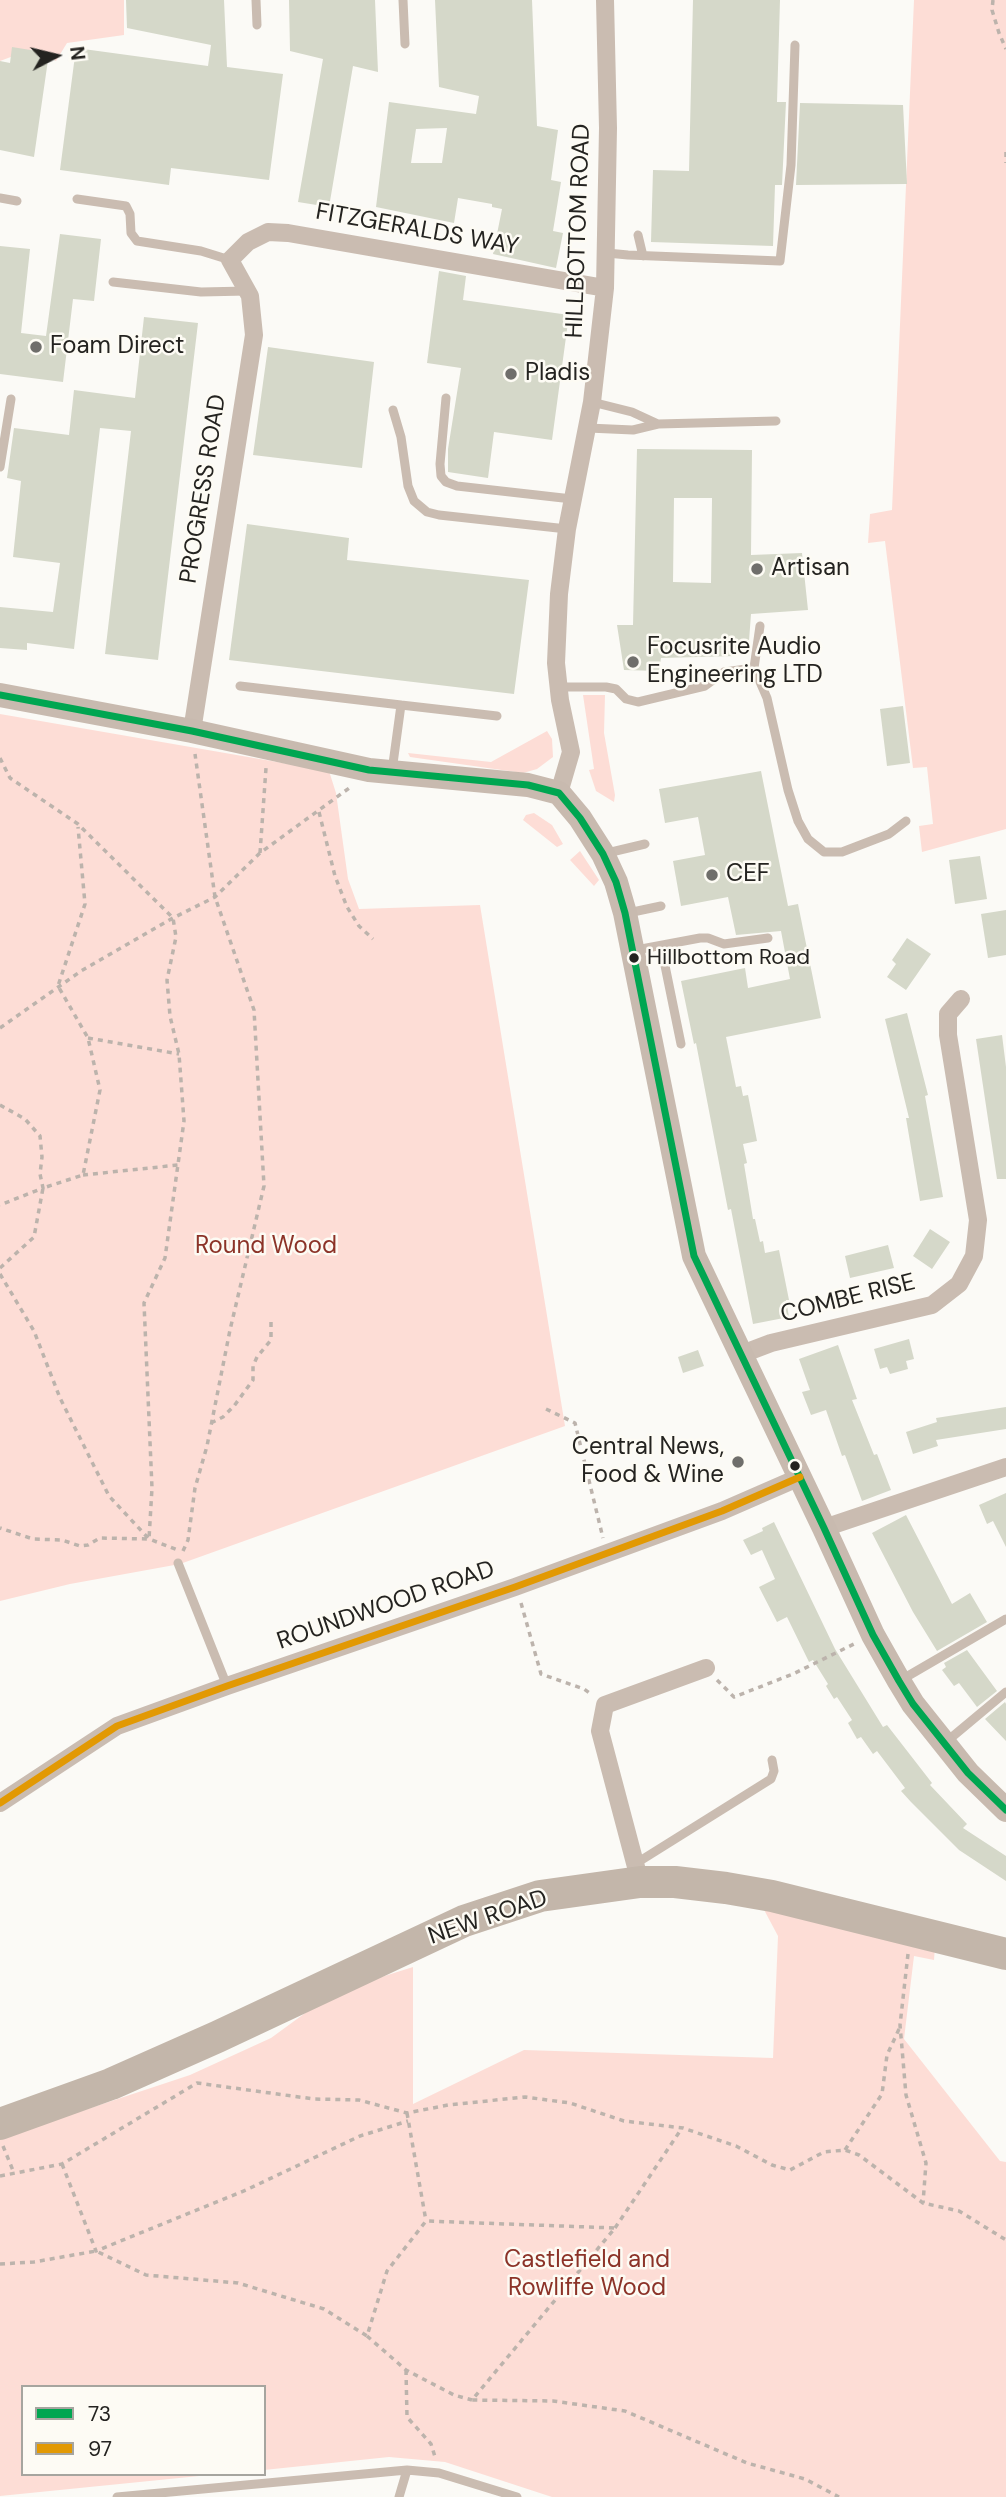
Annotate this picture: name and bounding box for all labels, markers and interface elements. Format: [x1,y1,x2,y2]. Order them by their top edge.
north arrow [21,21,91,91]
text: N [64,45,91,62]
street label: HILLBOTTOM ROAD [561,123,597,339]
street label: FITZGERALDS WAY [313,198,521,262]
place label: Foam Direct [50,333,185,361]
marker: Foam Direct [28,339,44,355]
place label: Pladis [525,360,590,388]
marker: Pladis [503,366,519,382]
street label: PROGRESS ROAD [175,392,233,586]
place label: Artisan [771,555,850,583]
marker: Artisan [749,561,765,577]
place label: Focusrite Audio Engineering LTD [647,634,823,690]
marker: Focusrite Audio Engineering LTD [625,654,641,670]
place label: CEF [726,861,770,889]
marker: CEF [704,867,720,883]
place label: Hillbottom Road [647,945,810,971]
marker: Hillbottom Road [627,951,641,965]
park label: Round Wood [195,1233,337,1261]
street label: COMBE RISE [778,1268,918,1330]
place label: Central News, Food & Wine [572,1434,724,1490]
marker: Central News, Food & Wine [730,1454,746,1470]
unlabelled marker [788,1459,802,1473]
street label: ROUNDWOOD ROAD [274,1555,498,1657]
street label: NEW ROAD [425,1884,551,1952]
park label: Castlefield and Rowliffe Wood [504,2247,670,2303]
legend [21,2385,266,2476]
text: 73 [88,2400,111,2428]
text: 97 [88,2435,112,2463]

